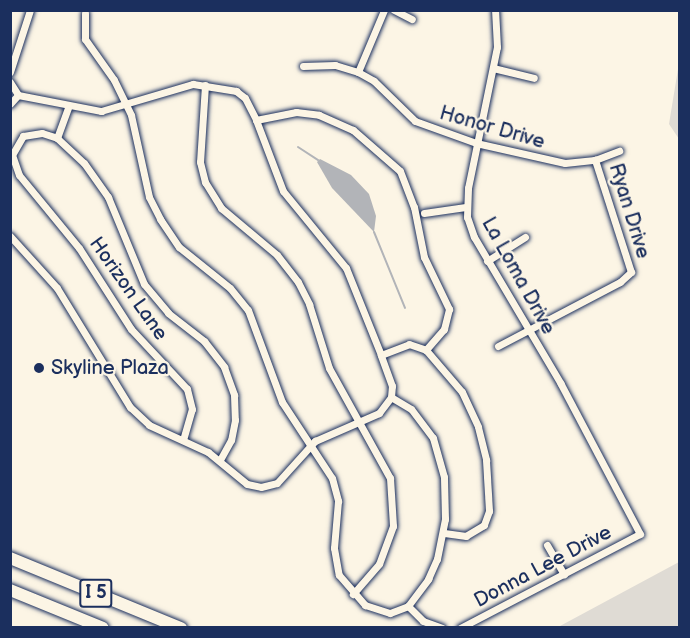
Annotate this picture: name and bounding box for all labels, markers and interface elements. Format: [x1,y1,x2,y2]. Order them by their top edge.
street label: Honor Drive [437,102,547,154]
street label: Ryan Drive [603,161,655,261]
street label: La Loma Drive [476,213,560,339]
street label: Horizon Lane [84,233,172,345]
place label: Skyline Plaza [51,356,169,380]
marker: Skyline Plaza [32,361,46,375]
street label: Donna Lee Drive [470,521,616,613]
road number: I 5 [78,578,114,608]

